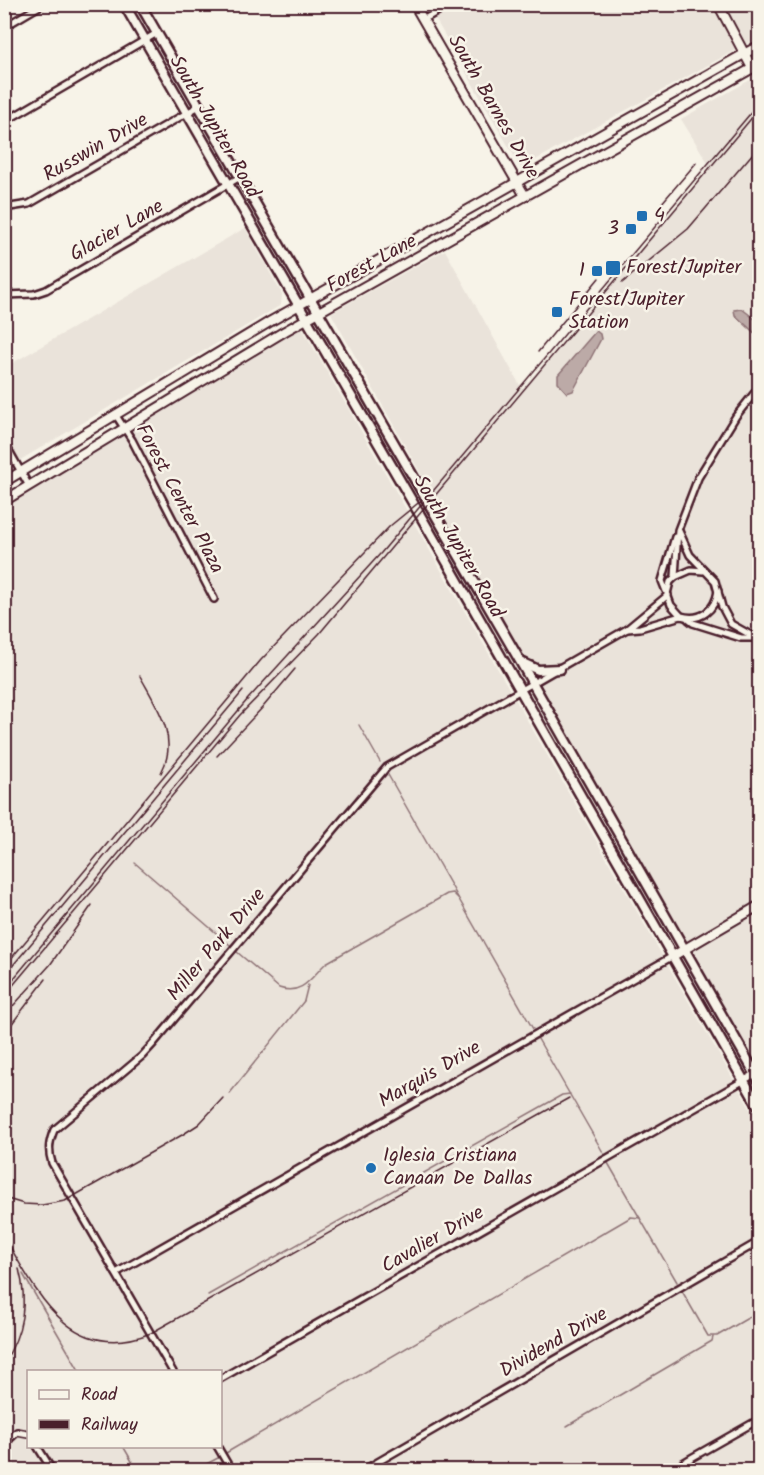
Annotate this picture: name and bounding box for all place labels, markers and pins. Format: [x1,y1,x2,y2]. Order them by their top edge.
place label: 4 [654,200,665,232]
marker: 4 [635,209,649,223]
place label: 3 [608,213,619,245]
marker: 3 [624,222,638,236]
place label: Forest/Jupiter [626,252,743,284]
place label: 1 [579,255,585,287]
marker: Forest/Jupiter [604,259,622,277]
marker: 1 [590,264,604,278]
place label: Forest/Jupiter Station [569,284,686,339]
marker: Forest/Jupiter Station [550,305,564,319]
place label: Iglesia Cristiana Canaan De Dallas [383,1140,533,1195]
marker: Iglesia Cristiana Canaan De Dallas [364,1161,378,1175]

